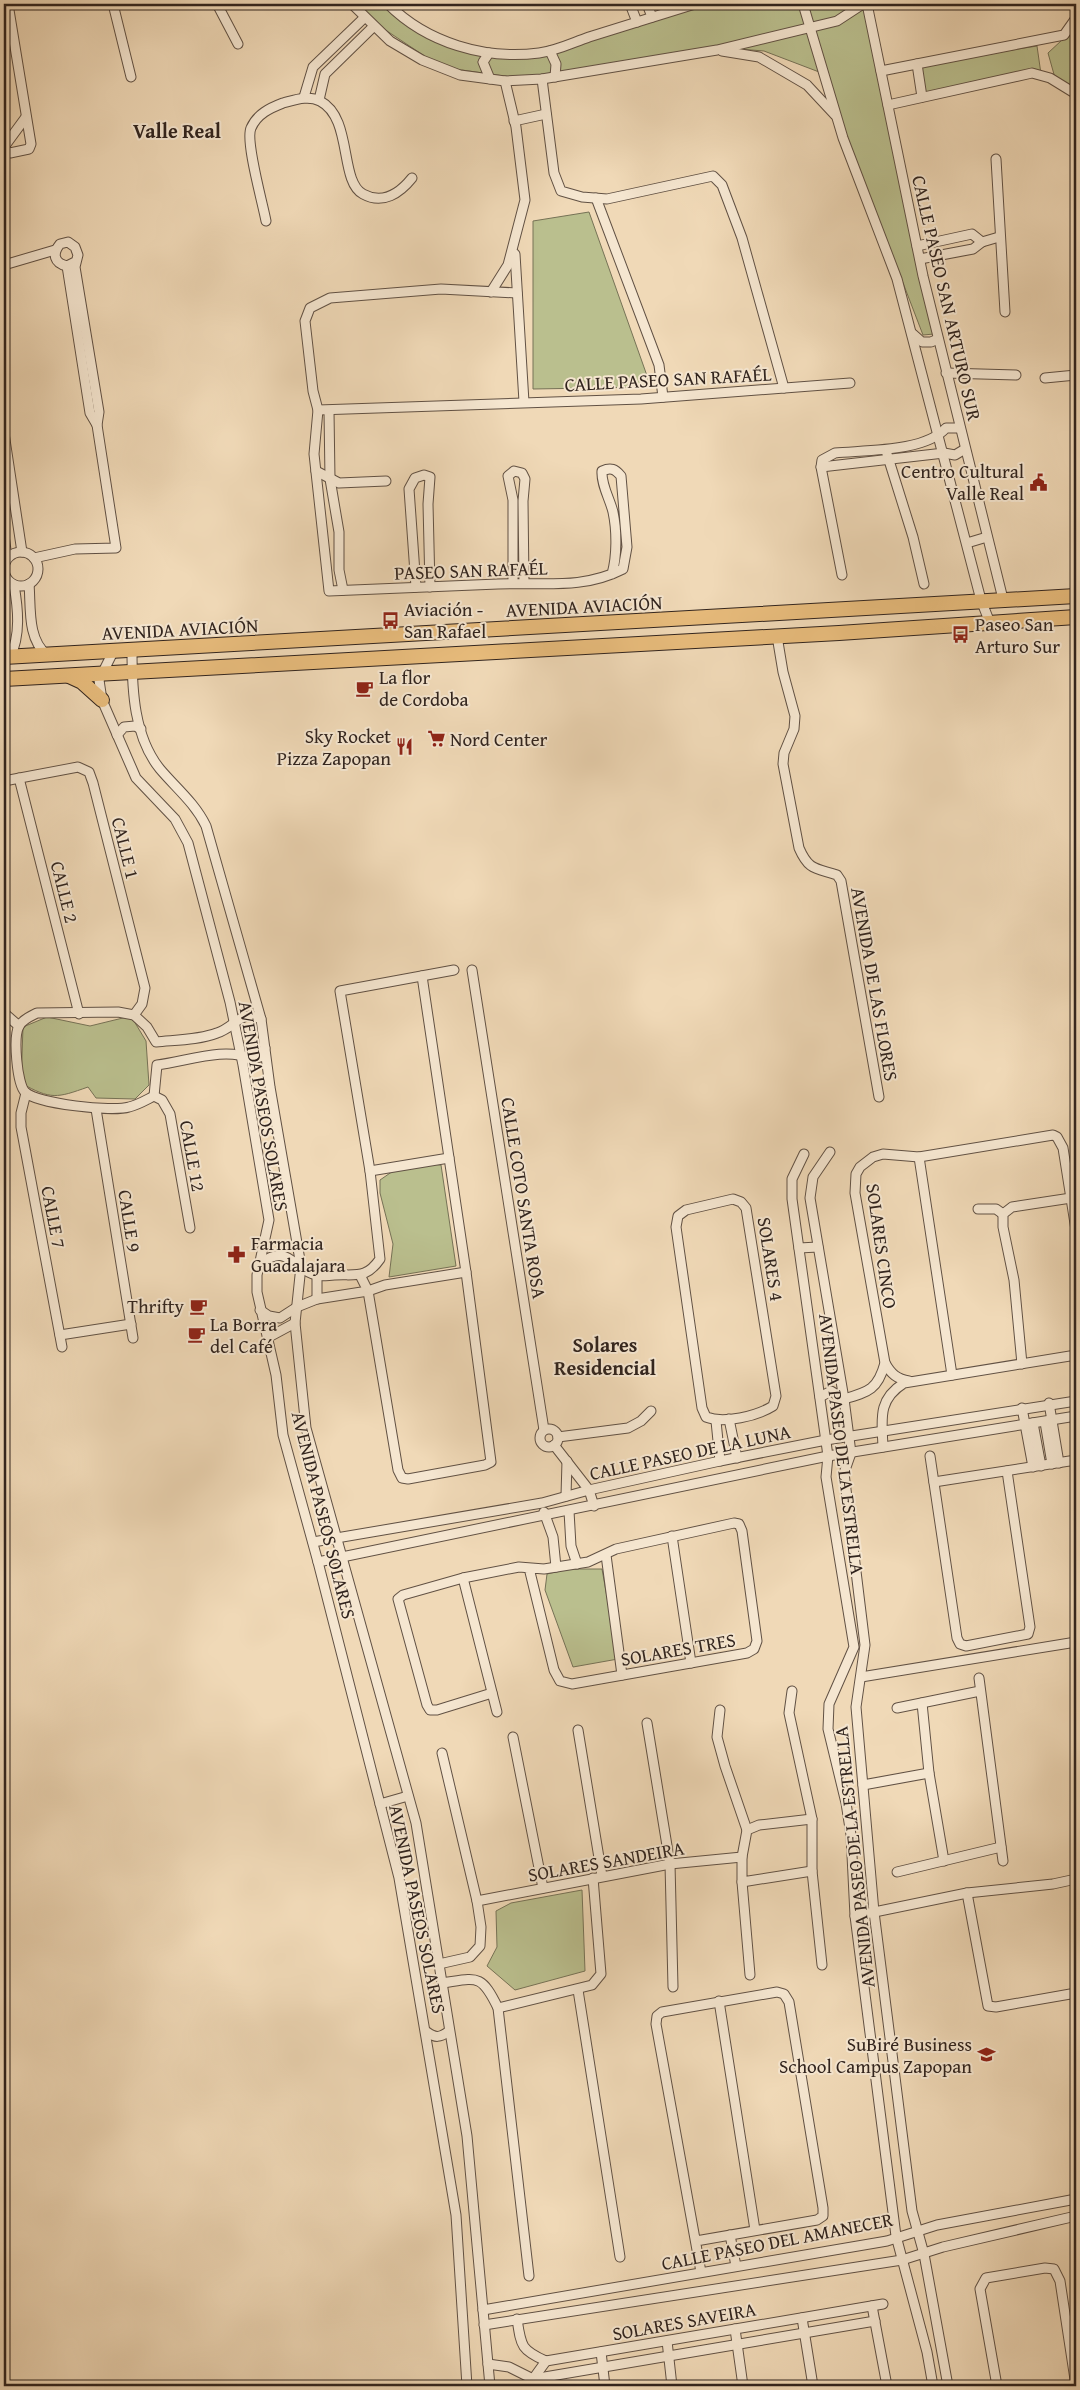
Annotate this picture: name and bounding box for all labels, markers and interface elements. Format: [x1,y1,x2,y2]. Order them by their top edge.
district label: Valle Real [133,116,221,145]
street label: CALLE PASEO SAN ARTURO SUR [905,173,989,423]
street label: CALLE PASEO SAN RAFAÉL [564,360,772,398]
place label: Centro Cultural Valle Real [901,457,1024,507]
public building icon: Centro Cultural Valle Real [1028,472,1048,492]
street label: PASEO SAN RAFAÉL [394,553,548,587]
street label: AVENIDA AVIACIÓN [505,588,663,624]
place label: Aviación - San Rafael [404,595,486,645]
bus stop icon: Aviación - San Rafael [380,610,400,630]
place label: Paseo San Arturo Sur [975,610,1060,660]
street label: AVENIDA AVIACIÓN [101,611,259,647]
bus stop icon: Paseo San Arturo Sur [951,625,971,645]
place label: La flor de Cordoba [379,663,469,713]
cafe icon: La flor de Cordoba [355,678,375,698]
place label: Sky Rocket Pizza Zapopan [277,722,391,772]
place label: Nord Center [450,725,548,753]
supermarket icon: Nord Center [426,729,446,749]
restaurant icon: Sky Rocket Pizza Zapopan [395,737,415,757]
street label: CALLE 1 [105,814,147,882]
street label: CALLE 2 [44,858,86,926]
street label: AVENIDA DE LAS FLORES [844,885,906,1083]
street label: AVENIDA PASEOS SOLARES [232,999,296,1213]
street label: CALLE COTO SANTA ROSA [494,1095,554,1301]
street label: CALLE 12 [173,1118,213,1194]
street label: SOLARES CINCO [859,1182,905,1310]
street label: CALLE 7 [34,1184,74,1250]
street label: CALLE 9 [111,1188,149,1254]
street label: SOLARES 4 [751,1215,791,1303]
place label: Farmacia Guadalajara [251,1229,346,1279]
pharmacy icon: Farmacia Guadalajara [227,1244,247,1264]
place label: Thrifty [127,1292,185,1320]
cafe icon: Thrifty [188,1296,208,1316]
place label: La Borra del Café [210,1310,277,1360]
street label: AVENIDA PASEO DE LA ESTRELLA [812,1312,872,1577]
cafe icon: La Borra del Café [186,1325,206,1345]
district label: Solares Residencial [554,1330,656,1382]
street label: AVENIDA PASEOS SOLARES [285,1408,363,1622]
street label: CALLE PASEO DE LA LUNA [587,1417,794,1487]
street label: SOLARES TRES [618,1625,738,1673]
street label: AVENIDA PASEO DE LA ESTRELLA [826,1724,882,1989]
street label: AVENIDA PASEOS SOLARES [382,1802,454,2016]
street label: SOLARES SANDEIRA [526,1833,687,1889]
place label: SuBiré Business School Campus Zapopan [779,2030,972,2080]
school or university icon: SuBiré Business School Campus Zapopan [976,2045,996,2065]
street label: CALLE PASEO DEL AMANECER [659,2205,895,2277]
street label: SOLARES SAVEIRA [610,2295,758,2347]

